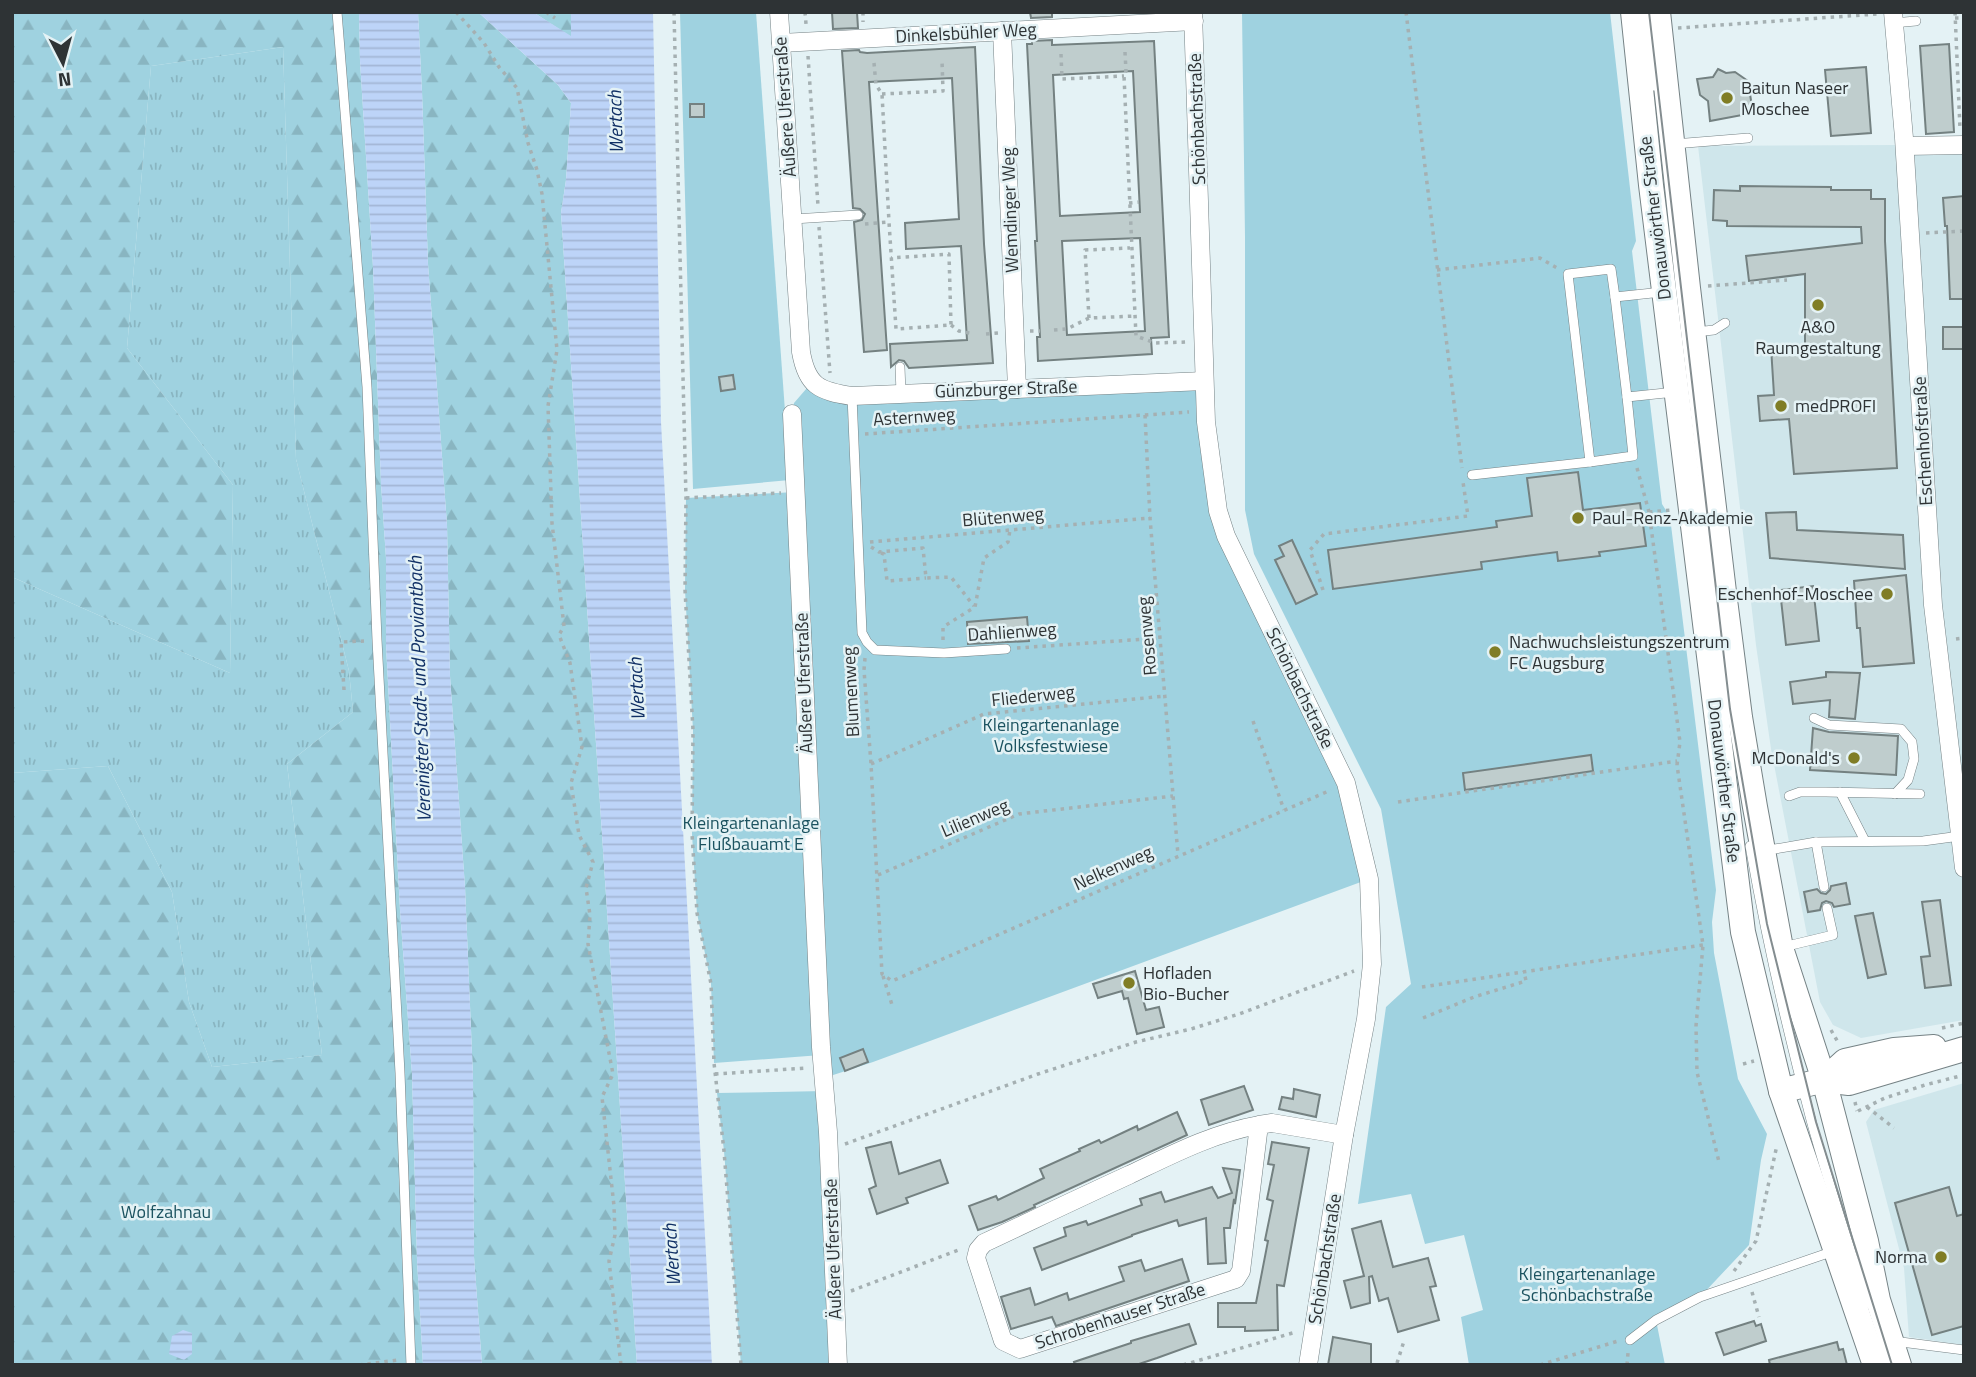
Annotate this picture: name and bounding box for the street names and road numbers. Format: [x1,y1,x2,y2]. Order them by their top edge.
street label: Dinkelsbühler Weg [895,15,1037,50]
street label: Äußere Uferstraße [766,36,803,178]
street label: Schönbachstraße [1181,53,1212,185]
street label: Donauwörther Straße [1631,135,1678,301]
street label: Wemdinger Weg [994,147,1025,273]
street label: Günzburger Straße [934,373,1078,404]
street label: Eschenhofstraße [1906,376,1939,506]
street label: Asternweg [872,400,956,433]
street label: Blütenweg [961,499,1045,534]
street label: Rosenweg [1130,595,1163,677]
street label: Äußere Uferstraße [788,612,819,754]
street label: Dahlienweg [967,615,1057,648]
street label: Schönbachstraße [1259,623,1341,753]
street label: Blumenweg [835,646,866,738]
street label: Fliederweg [990,678,1076,713]
street label: Donauwörther Straße [1701,698,1748,864]
street label: Lilienweg [937,791,1013,844]
street label: Nelkenweg [1069,838,1157,897]
street label: Äußere Uferstraße [817,1178,848,1320]
street label: Schönbachstraße [1301,1192,1348,1326]
street label: Schrobenhauser Straße [1031,1275,1208,1356]

